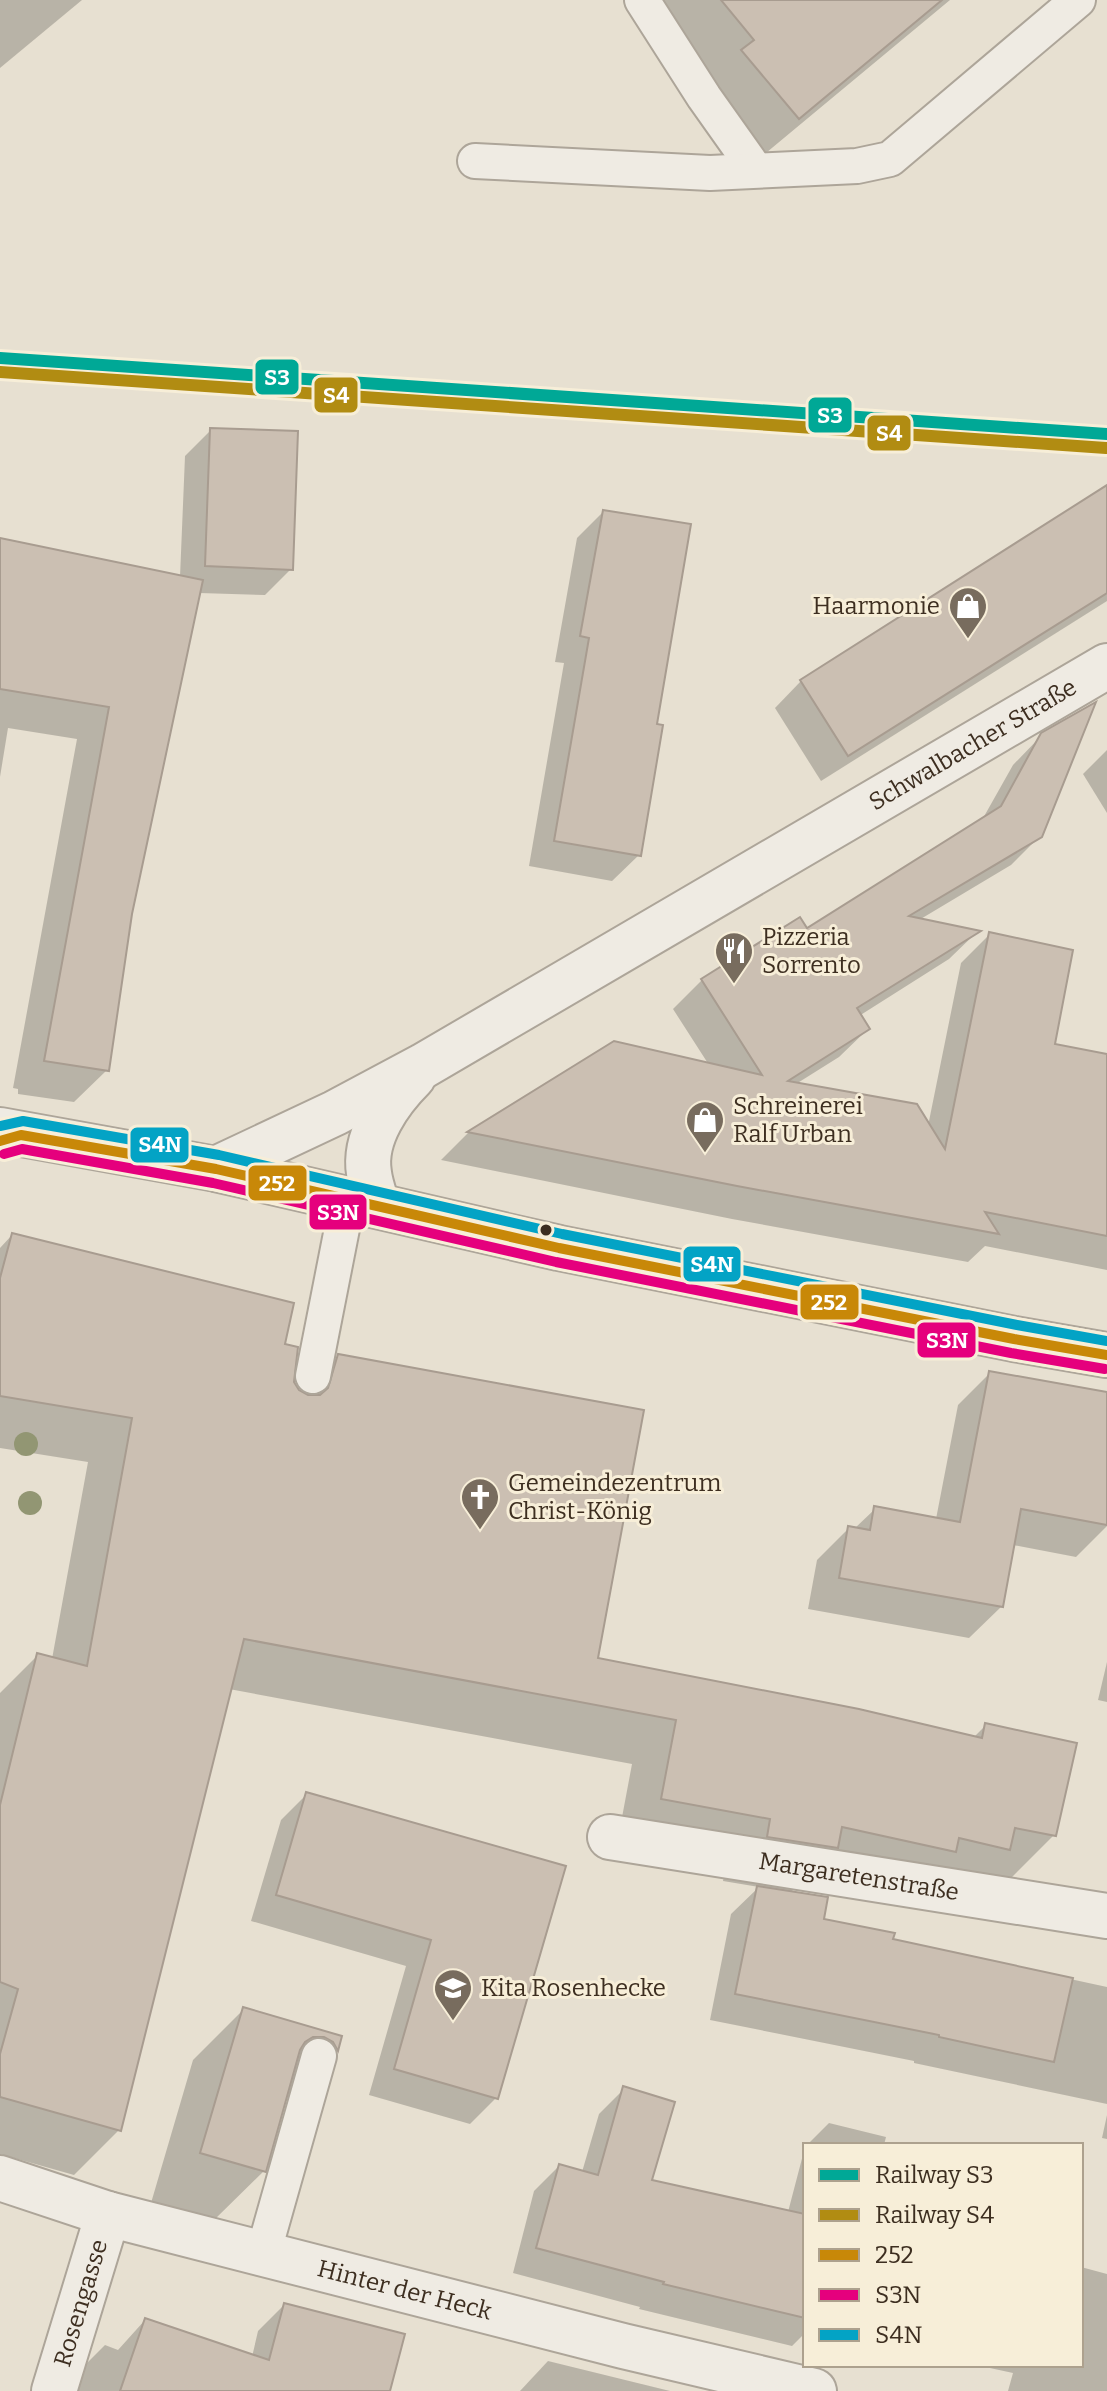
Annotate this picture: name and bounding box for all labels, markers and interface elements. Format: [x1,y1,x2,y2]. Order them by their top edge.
line badge: S3 [254,358,300,396]
text: S3 [264,364,290,391]
line badge: S4 [313,376,359,414]
text: S4 [323,382,350,409]
line badge: S3 [807,396,853,434]
text: S3 [817,402,843,429]
line badge: S4 [866,414,912,452]
text: S4 [876,420,903,447]
shop icon: Haarmonie [947,585,989,640]
place label: Haarmonie [813,592,940,620]
street label: Schwalbacher Straße [864,673,1081,816]
place label: Pizzeria Sorrento [762,923,861,979]
restaurant icon: Pizzeria Sorrento [713,930,755,985]
place label: Schreinerei Ralf Urban [733,1092,863,1148]
shop icon: Schreinerei Ralf Urban [684,1099,726,1154]
line badge: S4N [129,1126,190,1164]
text: S4N [138,1131,182,1158]
line badge: 252 [247,1164,308,1202]
text: 252 [259,1170,295,1197]
line badge: S3N [308,1193,368,1231]
text: S3N [317,1199,359,1226]
unlabelled marker [538,1222,554,1238]
line badge: S4N [682,1245,742,1283]
text: S4N [690,1251,734,1278]
line badge: 252 [799,1283,860,1321]
text: 252 [811,1289,847,1316]
line badge: S3N [916,1321,977,1359]
text: S3N [926,1327,968,1354]
place label: Gemeindezentrum Christ-König [508,1469,721,1525]
church icon: Gemeindezentrum Christ-König [459,1476,501,1531]
street label: Margaretenstraße [757,1847,961,1906]
school or university icon: Kita Rosenhecke [432,1967,474,2022]
place label: Kita Rosenhecke [481,1974,666,2002]
legend [803,2143,1083,2367]
text: Railway S3 [875,2161,994,2189]
text: Railway S4 [875,2201,994,2229]
street label: Rosengasse [48,2236,113,2370]
text: 252 [875,2241,914,2269]
street label: Hinter der Heck [315,2254,495,2326]
text: S3N [875,2281,921,2309]
text: S4N [875,2321,922,2349]

